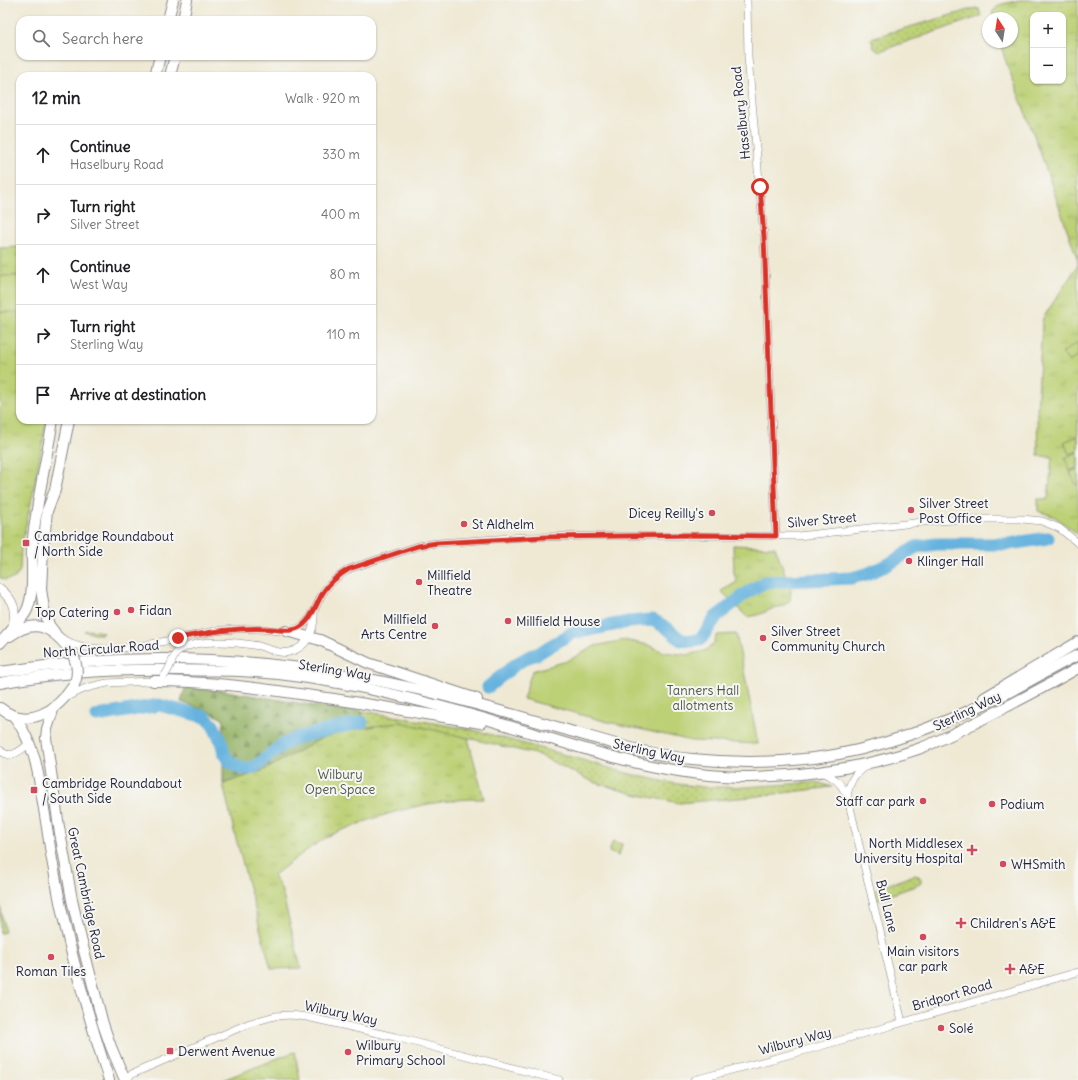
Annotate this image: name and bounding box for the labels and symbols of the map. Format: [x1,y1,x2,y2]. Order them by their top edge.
north arrow [982,12,1018,48]
street label: Haselbury Road [728,65,754,160]
route start [751,178,769,196]
place label: Silver Street Post Office [919,495,989,527]
place label: Dicey Reilly's [628,505,704,522]
marker: Silver Street Post Office [906,505,916,515]
marker: Dicey Reilly's [707,508,717,518]
street label: Silver Street [787,508,858,531]
place label: St Aldhelm [472,516,534,533]
marker: St Aldhelm [459,519,469,529]
place label: Cambridge Roundabout / North Side [34,528,174,560]
marker: Cambridge Roundabout / North Side [21,538,31,548]
place label: Klinger Hall [917,553,984,570]
marker: Klinger Hall [904,556,914,566]
place label: Millfield Theatre [427,567,472,599]
marker: Millfield Theatre [414,577,424,587]
place label: Fidan [139,602,172,619]
place label: Top Catering [35,604,109,621]
marker: Fidan [126,605,136,615]
marker: Top Catering [112,607,122,617]
place label: Millfield Arts Centre [361,611,427,643]
place label: Millfield House [516,613,600,630]
marker: Millfield House [503,616,513,626]
marker: Millfield Arts Centre [430,621,440,631]
place label: Silver Street Community Church [771,623,886,655]
route end [169,629,187,647]
marker: Silver Street Community Church [758,633,768,643]
street label: North Circular Road [42,636,160,662]
street label: Sterling Way [297,656,373,684]
park label: Tanners Hall allotments [667,682,739,714]
street label: Sterling Way [930,687,1004,735]
street label: Sterling Way [611,735,687,767]
park label: Wilbury Open Space [305,766,375,798]
place label: Cambridge Roundabout / South Side [42,775,182,807]
marker: Cambridge Roundabout / South Side [29,785,39,795]
place label: Staff car park [835,793,915,810]
marker: Staff car park [918,796,928,806]
place label: Podium [1000,796,1044,813]
marker: Podium [987,799,997,809]
street label: Great Cambridge Road [64,826,108,961]
place label: North Middlesex University Hospital [854,835,964,867]
marker: North Middlesex University Hospital [966,844,978,856]
place label: WHSmith [1011,856,1066,873]
marker: WHSmith [998,859,1008,869]
street label: Bull Lane [872,878,902,934]
place label: Children's A&E [970,915,1057,932]
marker: Children's A&E [955,917,967,929]
marker: Main visitors car park [918,932,928,942]
place label: Main visitors car park [887,943,959,975]
marker: Roman Tiles [46,952,56,962]
place label: A&E [1019,961,1045,978]
place label: Roman Tiles [16,963,86,980]
marker: A&E [1004,963,1016,975]
street label: Bridport Road [910,975,994,1015]
street label: Wilbury Way [303,997,379,1029]
place label: Solé [949,1020,973,1037]
street label: Wilbury Way [757,1023,833,1059]
marker: Solé [936,1023,946,1033]
place label: Wilbury Primary School [356,1037,446,1069]
place label: Derwent Avenue [178,1043,275,1060]
marker: Derwent Avenue [165,1046,175,1056]
marker: Wilbury Primary School [343,1047,353,1057]

